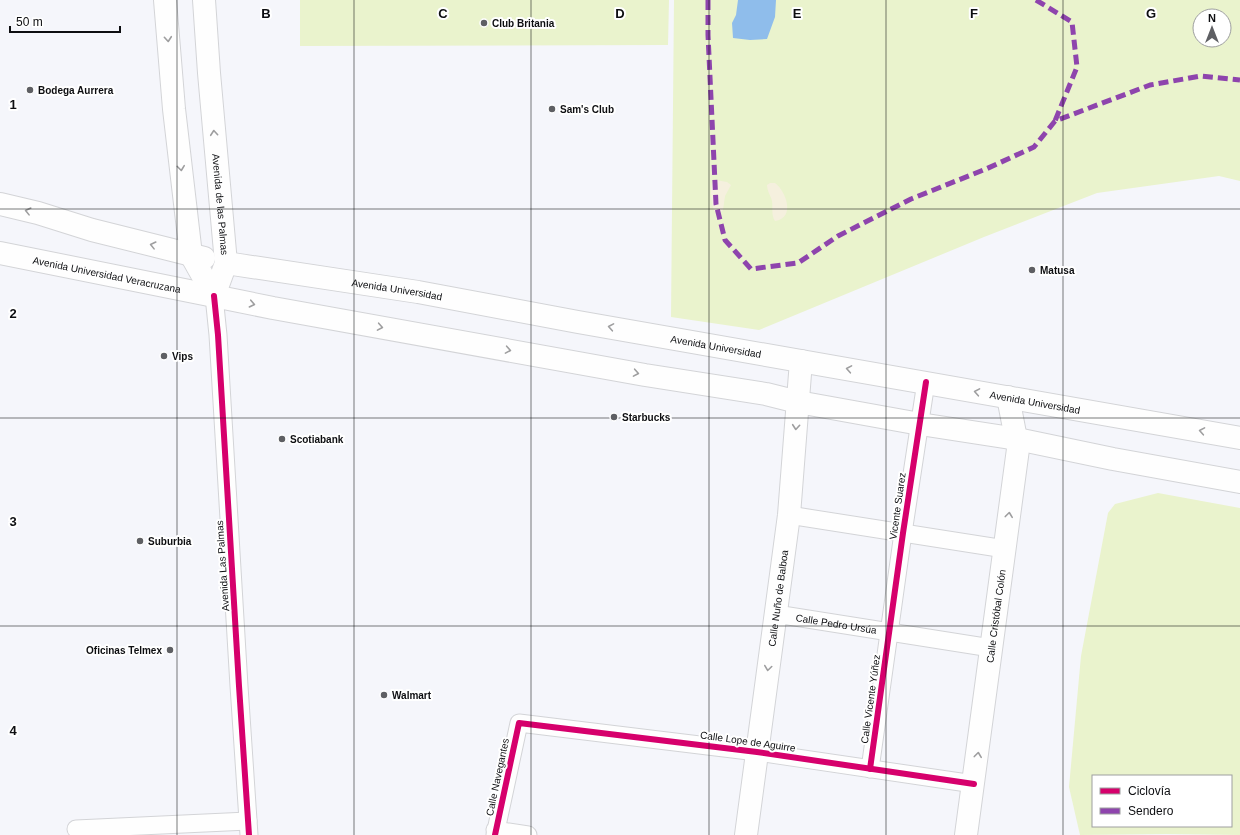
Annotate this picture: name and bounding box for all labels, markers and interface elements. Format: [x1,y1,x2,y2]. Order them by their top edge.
text: B [261,6,271,21]
text: C [438,6,448,21]
text: D [615,6,625,21]
text: E [793,6,802,21]
text: F [970,6,978,21]
text: G [1146,6,1156,21]
scale bar [10,8,120,34]
north arrow [1192,8,1232,48]
text: N [1208,12,1216,24]
text: 50 m [16,15,43,29]
marker: Club Britania [479,18,489,28]
place label: Club Britania [492,18,555,29]
one-way arrow [163,36,172,42]
marker: Bodega Aurrera [25,85,35,95]
place label: Bodega Aurrera [38,85,114,96]
text: 1 [9,97,17,112]
marker: Sam's Club [547,104,557,114]
place label: Sam's Club [560,104,614,115]
one-way arrow [210,130,219,136]
street label: Avenida de las Palmas [210,153,230,255]
one-way arrow [176,165,185,171]
one-way arrow [25,207,31,215]
one-way arrow [150,242,156,250]
street label: Avenida Universidad Veracruzana [32,255,182,295]
marker: Matusa [1027,265,1037,275]
place label: Matusa [1040,265,1075,276]
street label: Avenida Universidad [351,277,443,302]
one-way arrow [249,299,256,308]
text: 2 [9,306,17,321]
one-way arrow [377,323,383,331]
one-way arrow [607,323,614,332]
street label: Avenida Universidad [670,333,762,360]
one-way arrow [505,345,511,354]
marker: Vips [159,351,169,361]
place label: Vips [172,351,193,362]
one-way arrow [846,365,852,374]
one-way arrow [633,368,639,377]
one-way arrow [974,388,980,396]
street label: Avenida Universidad [989,389,1081,416]
marker: Starbucks [609,412,619,422]
place label: Starbucks [622,412,671,423]
one-way arrow [792,424,801,430]
one-way arrow [1198,427,1205,436]
marker: Scotiabank [277,434,287,444]
place label: Scotiabank [290,434,344,445]
street label: Vicente Suarez [887,472,908,540]
one-way arrow [1004,512,1013,518]
text: 3 [9,514,17,529]
street label: Avenida Las Palmas [214,520,231,612]
marker: Suburbia [135,536,145,546]
place label: Suburbia [148,536,192,547]
street label: Calle Nuño de Balboa [766,549,790,647]
street label: Calle Cristóbal Colón [984,569,1008,663]
street label: Calle Pedro Ursúa [795,612,878,636]
place label: Oficinas Telmex [86,645,162,656]
marker: Oficinas Telmex [165,645,175,655]
street label: Calle Vicente Yúñez [859,654,882,744]
one-way arrow [764,665,773,671]
marker: Walmart [379,690,389,700]
place label: Walmart [392,690,432,701]
text: 4 [9,723,17,738]
street label: Calle Lope de Aguirre [700,729,797,754]
street label: Calle Navegantes [484,737,511,817]
one-way arrow [973,752,982,758]
legend [1092,775,1232,827]
text: Ciclovía [1128,784,1171,798]
text: Sendero [1128,804,1174,818]

